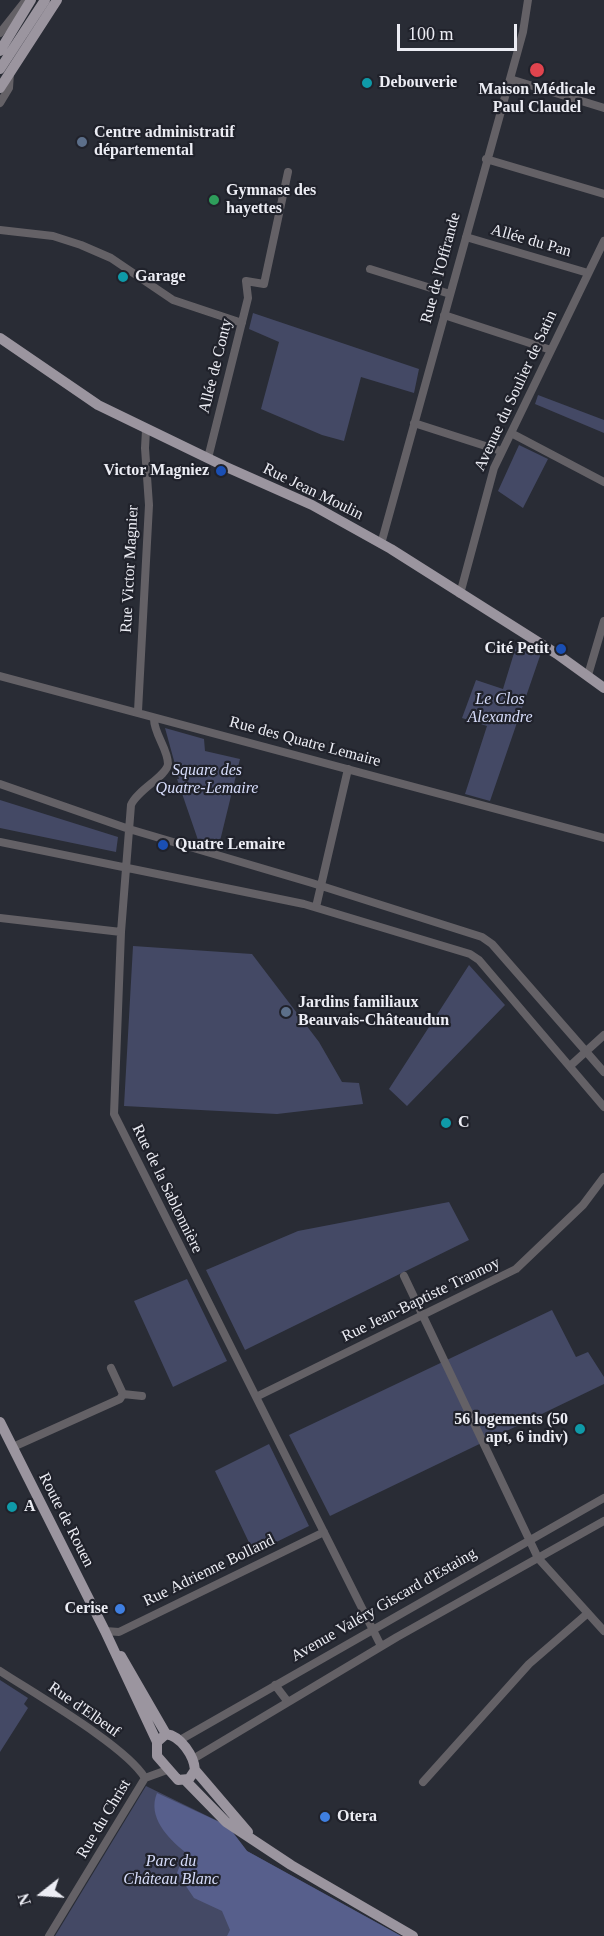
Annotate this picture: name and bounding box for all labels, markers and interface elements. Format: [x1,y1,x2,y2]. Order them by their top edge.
scale bar [400,12,520,50]
text: 100 m [408,24,454,44]
marker: Maison Médicale Paul Claudel [528,61,546,79]
place label: Debouverie [379,73,457,93]
marker: Debouverie [360,76,374,90]
place label: Maison Médicale Paul Claudel [479,80,595,118]
place label: Centre administratif départemental [94,123,235,161]
marker: Centre administratif départemental [75,135,89,149]
place label: Gymnase des hayettes [226,181,316,219]
marker: Gymnase des hayettes [207,193,221,207]
street label: Rue de l'Offrande [417,211,465,325]
street label: Allée du Pan [489,220,573,262]
place label: Garage [135,267,186,287]
marker: Garage [116,270,130,284]
street label: Avenue du Soulier de Satin [470,308,562,474]
street label: Allée de Conty [195,317,237,415]
street label: Rue Jean Moulin [260,459,366,525]
place label: Victor Magniez [103,461,209,481]
marker: Victor Magniez [214,464,228,478]
street label: Rue Victor Magnier [117,505,143,633]
place label: Cité Petit [485,639,549,659]
marker: Cité Petit [554,642,568,656]
park label: Le Clos Alexandre [467,690,533,728]
street label: Rue des Quatre Lemaire [227,713,383,771]
park label: Square des Quatre-Lemaire [156,761,258,799]
place label: Quatre Lemaire [175,835,285,855]
marker: Quatre Lemaire [156,838,170,852]
place label: Jardins familiaux Beauvais-Châteaudun [298,993,449,1031]
marker: Jardins familiaux Beauvais-Châteaudun [279,1005,293,1019]
place label: C [458,1113,470,1133]
marker: C [439,1116,453,1130]
street label: Rue de la Sablonnière [128,1121,206,1257]
street label: Rue Jean-Baptiste Trannoy [339,1253,503,1347]
place label: 56 logements (50 apt, 6 indiv) [454,1410,568,1448]
marker: 56 logements (50 apt, 6 indiv) [573,1422,587,1436]
street label: Route de Rouen [34,1470,98,1570]
place label: A [24,1497,36,1517]
marker: A [5,1500,19,1514]
street label: Rue Adrienne Bolland [140,1531,278,1611]
street label: Avenue Valéry Giscard d'Estaing [288,1544,480,1666]
place label: Cerise [64,1599,108,1619]
marker: Cerise [113,1602,127,1616]
street label: Rue d'Elbeuf [44,1678,124,1742]
street label: Rue du Christ [73,1776,135,1862]
place label: Otera [337,1807,377,1827]
marker: Otera [318,1810,332,1824]
park label: Parc du Château Blanc [123,1852,219,1890]
north arrow [12,1864,72,1924]
text: N [14,1891,34,1907]

